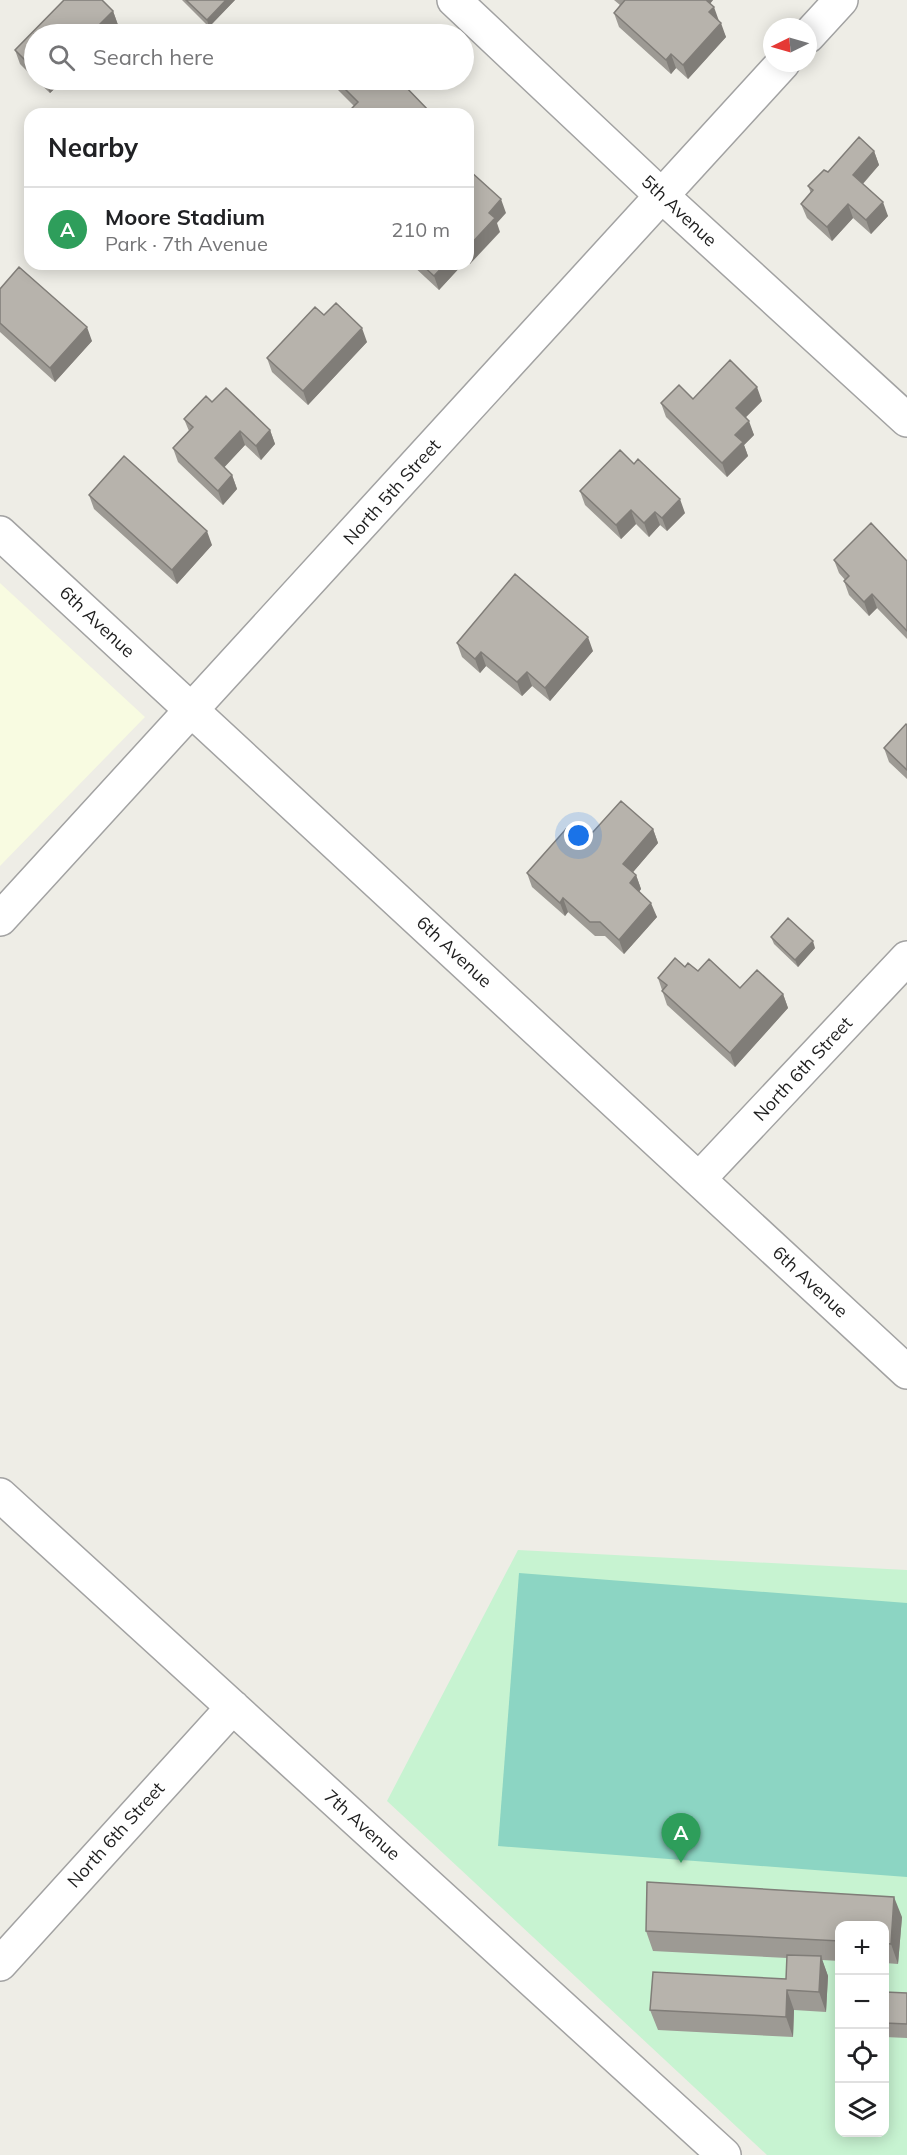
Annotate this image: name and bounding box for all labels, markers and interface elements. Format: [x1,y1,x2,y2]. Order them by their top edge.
north arrow [763,18,817,72]
search box [24,24,474,90]
icon: search [45,41,78,74]
text: Search here [93,43,214,71]
text: Nearby [48,131,138,164]
street label: 5th Avenue [637,170,722,251]
text: Moore Stadium [105,203,265,231]
text: A [60,217,75,242]
text: 210 m [391,217,450,242]
text: Park · 7th Avenue [105,231,268,256]
street label: North 5th Street [338,434,445,549]
street label: 6th Avenue [55,581,140,662]
your location [564,821,593,850]
street label: 6th Avenue [412,911,497,992]
street label: North 6th Street [748,1012,857,1126]
street label: 6th Avenue [768,1241,853,1322]
street label: North 6th Street [62,1777,169,1892]
street label: 7th Avenue [319,1784,405,1865]
pin: A [662,1814,700,1863]
map controls [835,1921,889,2137]
button: + [835,1921,889,1975]
button: − [835,1975,889,2029]
button: locate [835,2029,889,2083]
button: layers [835,2083,889,2137]

